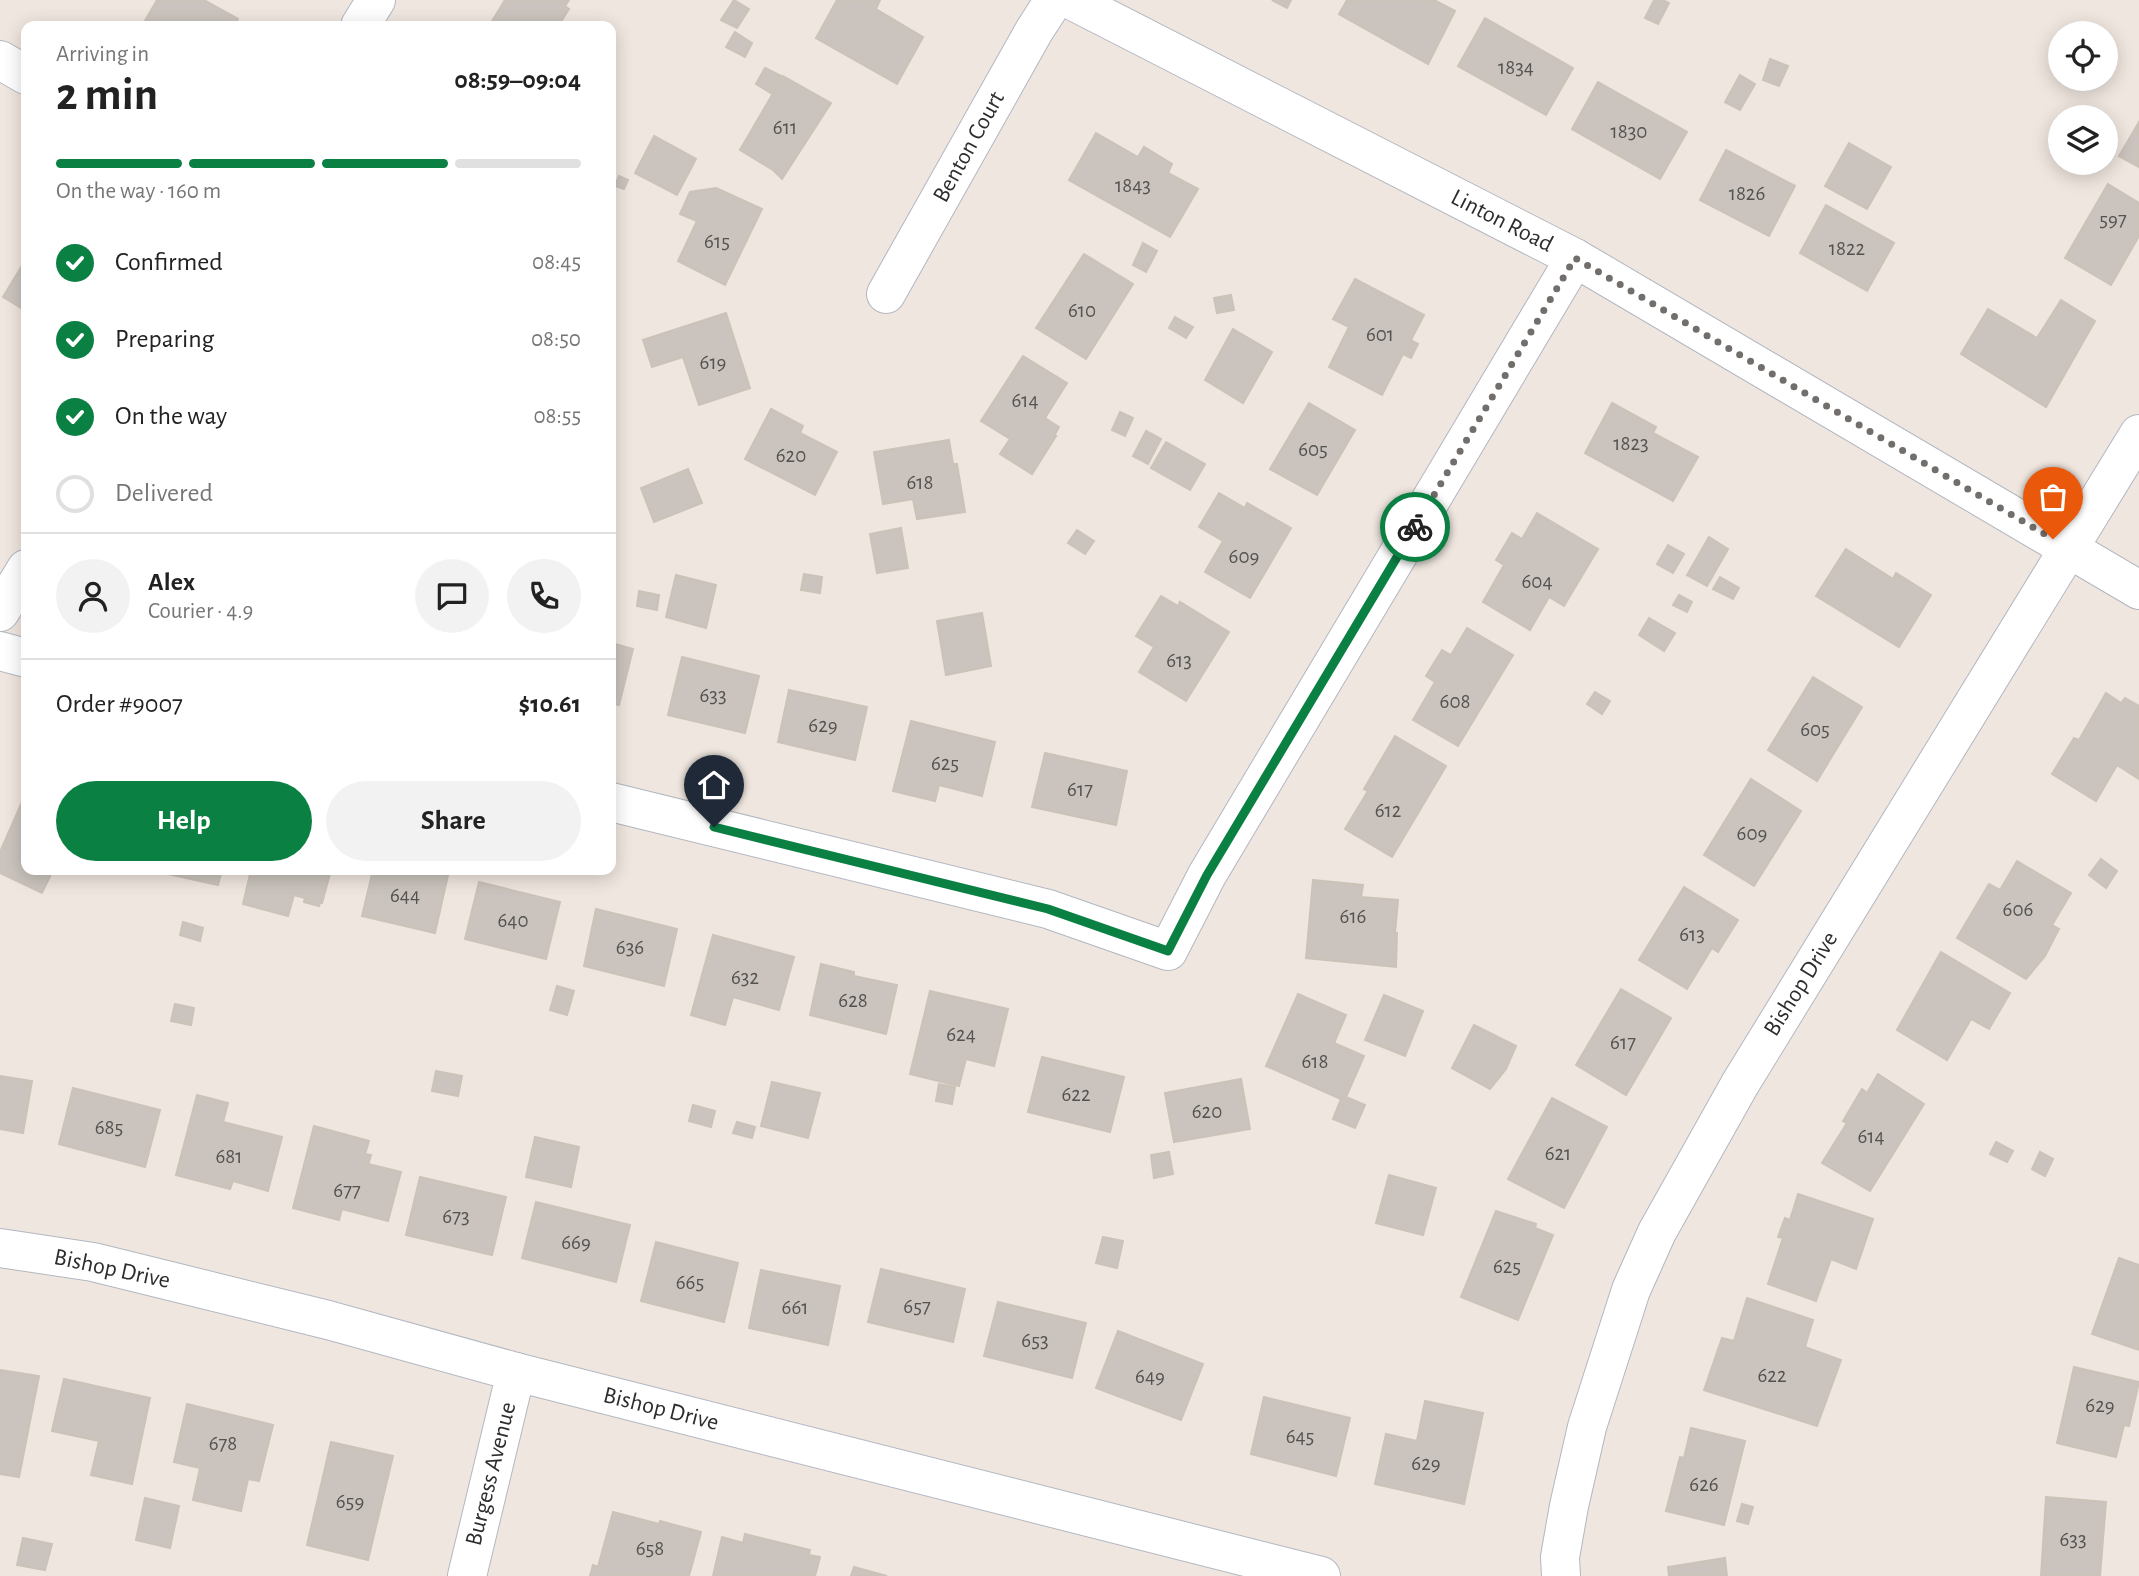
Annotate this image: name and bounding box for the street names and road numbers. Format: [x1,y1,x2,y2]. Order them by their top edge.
street label: Benton Court [929,87,1009,206]
street label: Linton Road [1447,185,1557,257]
street label: Bishop Drive [1760,928,1842,1040]
street label: Bishop Drive [52,1245,172,1293]
street label: Bishop Drive [601,1383,721,1435]
street label: Burgess Avenue [462,1400,520,1548]

